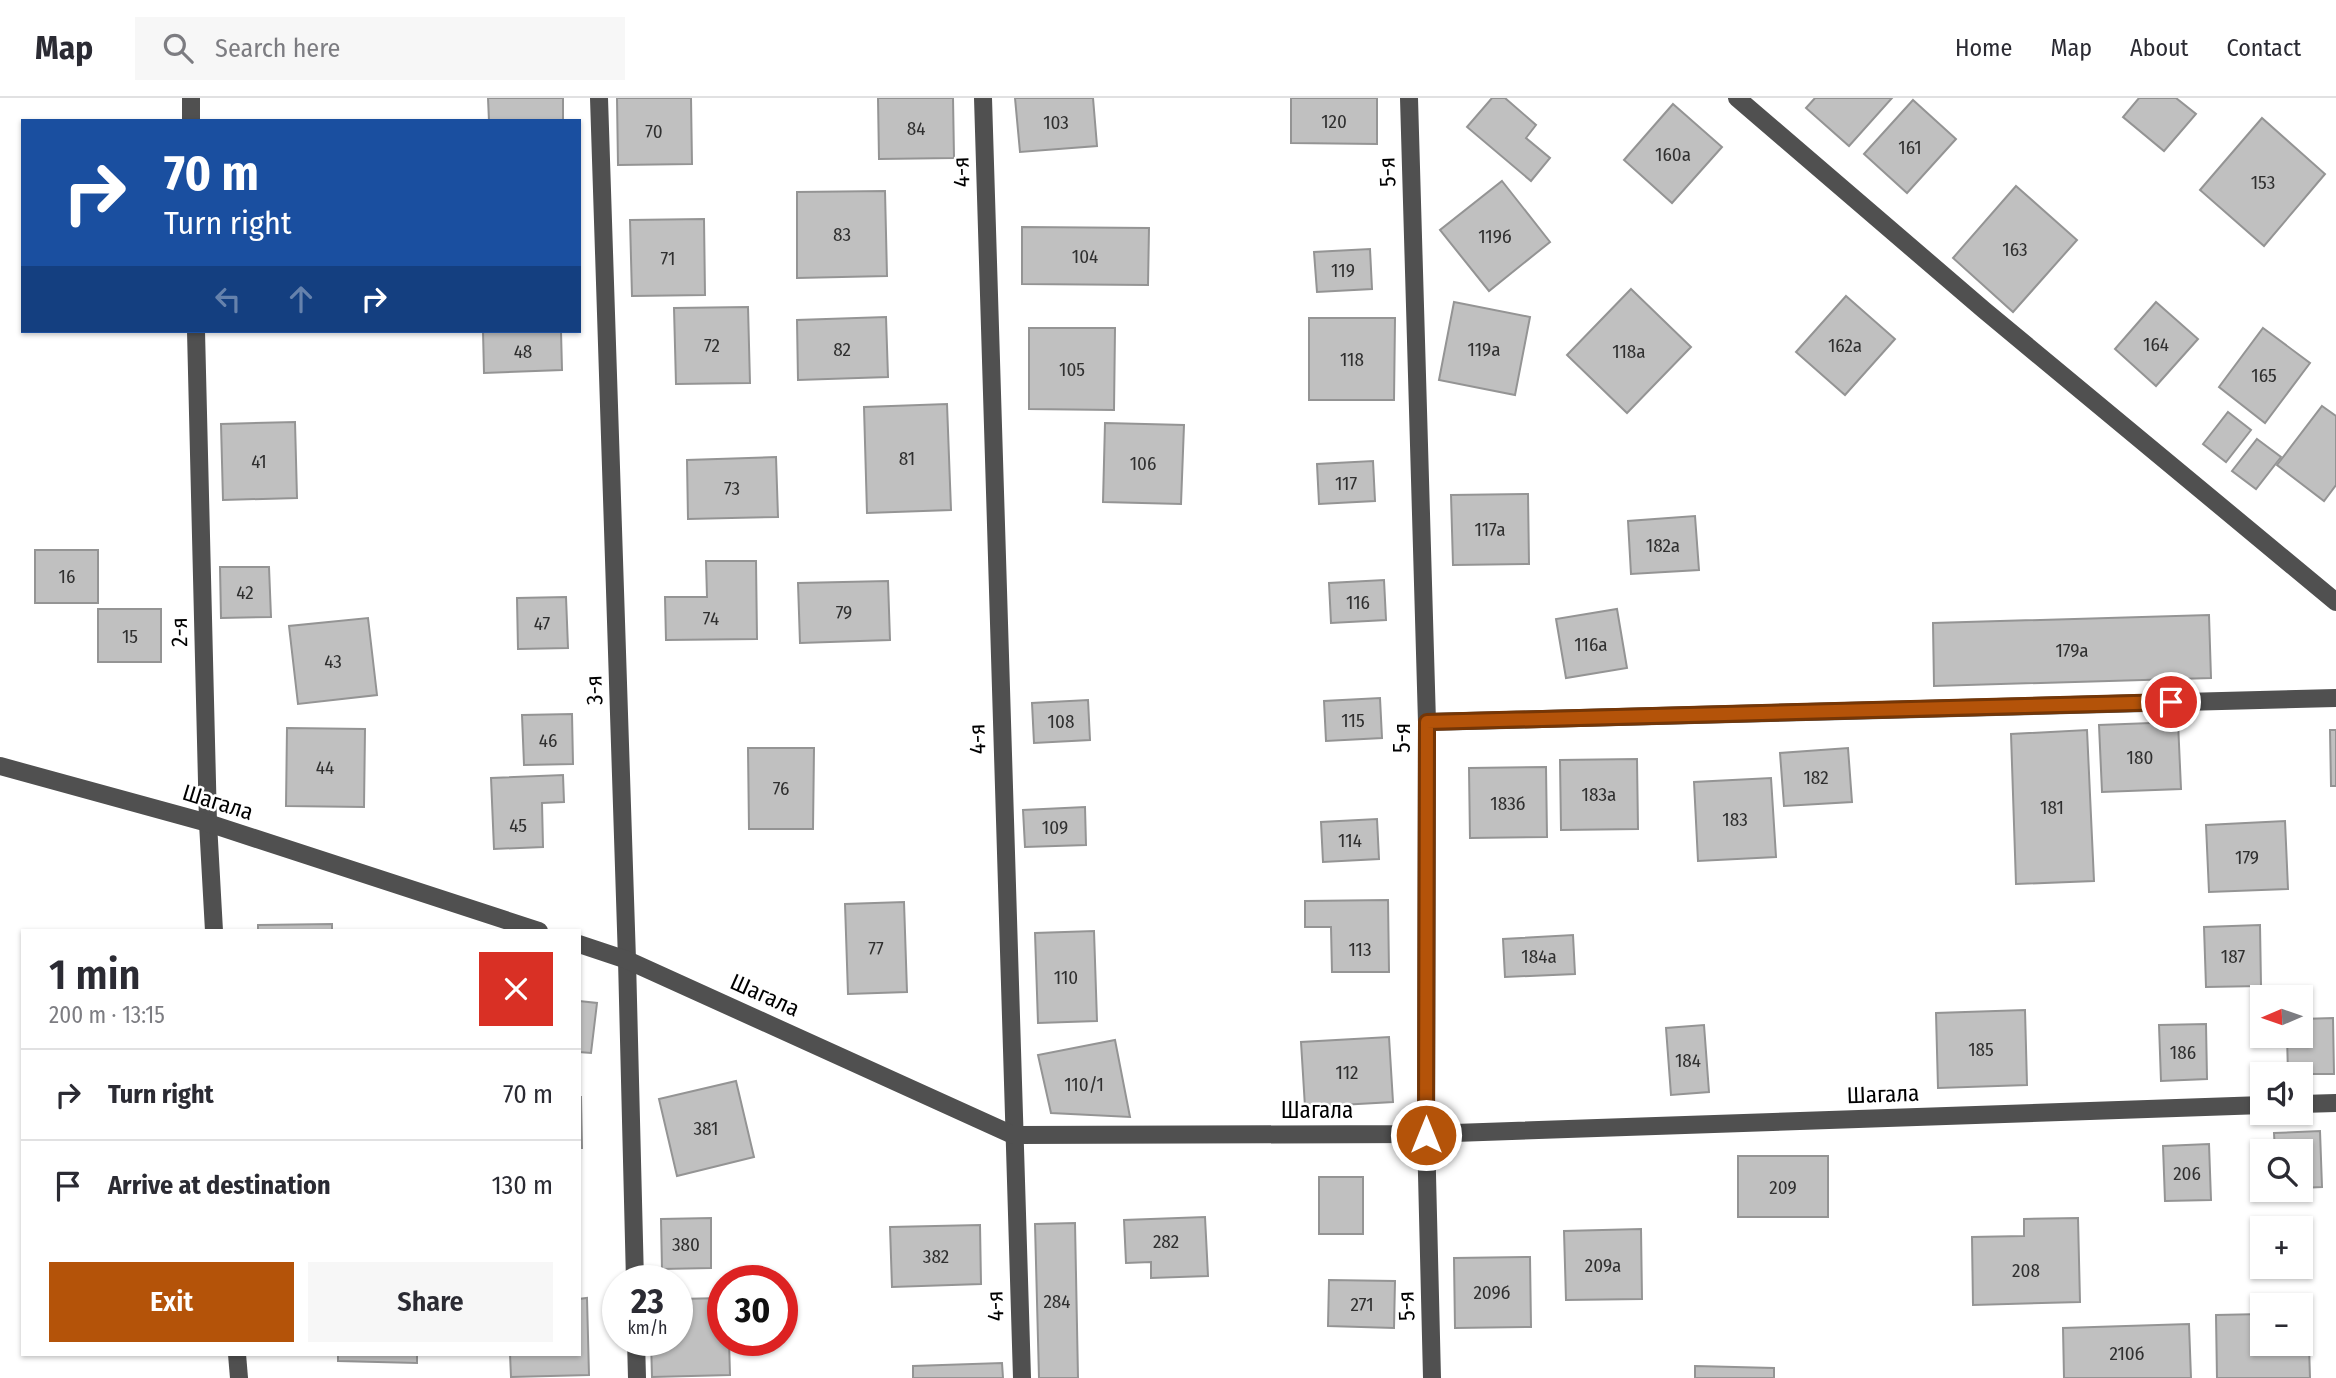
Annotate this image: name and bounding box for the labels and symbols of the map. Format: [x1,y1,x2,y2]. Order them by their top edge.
house number: 120 [1321,110,1347,133]
house number: 103 [1043,111,1069,134]
house number: 84 [907,117,925,140]
house number: 70 [645,120,663,143]
house number: 161 [1898,136,1922,159]
house number: 160а [1655,143,1691,166]
street label: 4-я [946,156,976,188]
street label: 5-я [1372,156,1402,188]
house number: 153 [2251,171,2275,194]
house number: 83 [833,223,851,246]
house number: 119б [1478,225,1512,248]
house number: 163 [2002,238,2028,261]
house number: 104 [1072,245,1098,268]
house number: 71 [661,247,675,270]
house number: 119 [1331,259,1355,282]
house number: 164 [2143,333,2169,356]
house number: 72 [704,334,720,357]
house number: 162а [1828,334,1862,357]
house number: 82 [833,338,851,361]
house number: 119а [1468,338,1500,361]
house number: 48 [514,340,532,363]
house number: 118а [1612,340,1646,363]
house number: 118 [1340,348,1364,371]
house number: 105 [1059,358,1085,381]
house number: 165 [2251,364,2277,387]
house number: 81 [899,447,915,470]
house number: 41 [251,450,267,473]
house number: 106 [1130,452,1156,475]
house number: 117 [1335,472,1357,495]
house number: 73 [724,477,740,500]
house number: 117а [1475,518,1506,541]
house number: 182а [1646,534,1680,557]
house number: 16 [59,565,75,588]
house number: 42 [236,581,254,604]
house number: 116 [1346,591,1370,614]
house number: 79 [836,601,852,624]
house number: 74 [703,607,719,630]
house number: 47 [534,612,551,635]
street label: 2-я [165,617,193,647]
house number: 15 [122,625,138,648]
house number: 116а [1574,633,1608,656]
house number: 179а [2055,639,2089,662]
house number: 43 [324,650,342,673]
pin [2141,672,2201,732]
street label: 3-я [579,675,609,705]
house number: 115 [1341,709,1365,732]
house number: 108 [1048,710,1074,733]
street label: 4-я [962,723,992,755]
street label: 5-я [1388,723,1416,753]
house number: 46 [539,729,557,752]
house number: 180 [2127,746,2153,769]
house number: 44 [316,756,334,779]
house number: 182 [1803,766,1829,789]
house number: 76 [773,777,789,800]
street label: Шагала [179,778,257,826]
house number: 183а [1582,783,1616,806]
house number: 183б [1490,792,1526,815]
house number: 181 [2040,796,2064,819]
house number: 183 [1722,808,1748,831]
house number: 45 [509,814,527,837]
house number: 109 [1042,816,1068,839]
house number: 114 [1338,829,1362,852]
house number: 179 [2235,846,2259,869]
house number: 77 [868,937,884,960]
house number: 113 [1348,938,1372,961]
house number: 184а [1521,945,1557,968]
house number: 187 [2221,945,2245,968]
house number: 110 [1054,966,1078,989]
street label: Шагала [726,967,804,1023]
north arrow [2250,985,2314,1048]
house number: 185 [1968,1038,1994,1061]
house number: 186 [2170,1041,2196,1064]
house number: 184 [1675,1049,1701,1072]
house number: 112 [1336,1061,1358,1084]
house number: 110/1 [1064,1073,1104,1096]
street label: Шагала [1846,1079,1920,1109]
street label: Шагала [1281,1096,1353,1124]
position arrow [1389,1098,1463,1172]
house number: 381 [693,1117,719,1140]
house number: 206 [2173,1162,2201,1185]
house number: 209 [1769,1176,1797,1199]
house number: 282 [1153,1230,1179,1253]
house number: 380 [672,1233,700,1256]
house number: 382 [923,1245,949,1268]
house number: 209а [1585,1254,1621,1277]
house number: 208 [2012,1259,2040,1282]
speed limit sign: 30 [707,1265,798,1356]
house number: 209б [1473,1281,1511,1304]
street label: 4-я [980,1290,1010,1322]
house number: 284 [1043,1290,1071,1313]
street label: 5-я [1391,1290,1421,1322]
house number: 271 [1350,1293,1374,1316]
house number: 210б [2109,1342,2145,1365]

